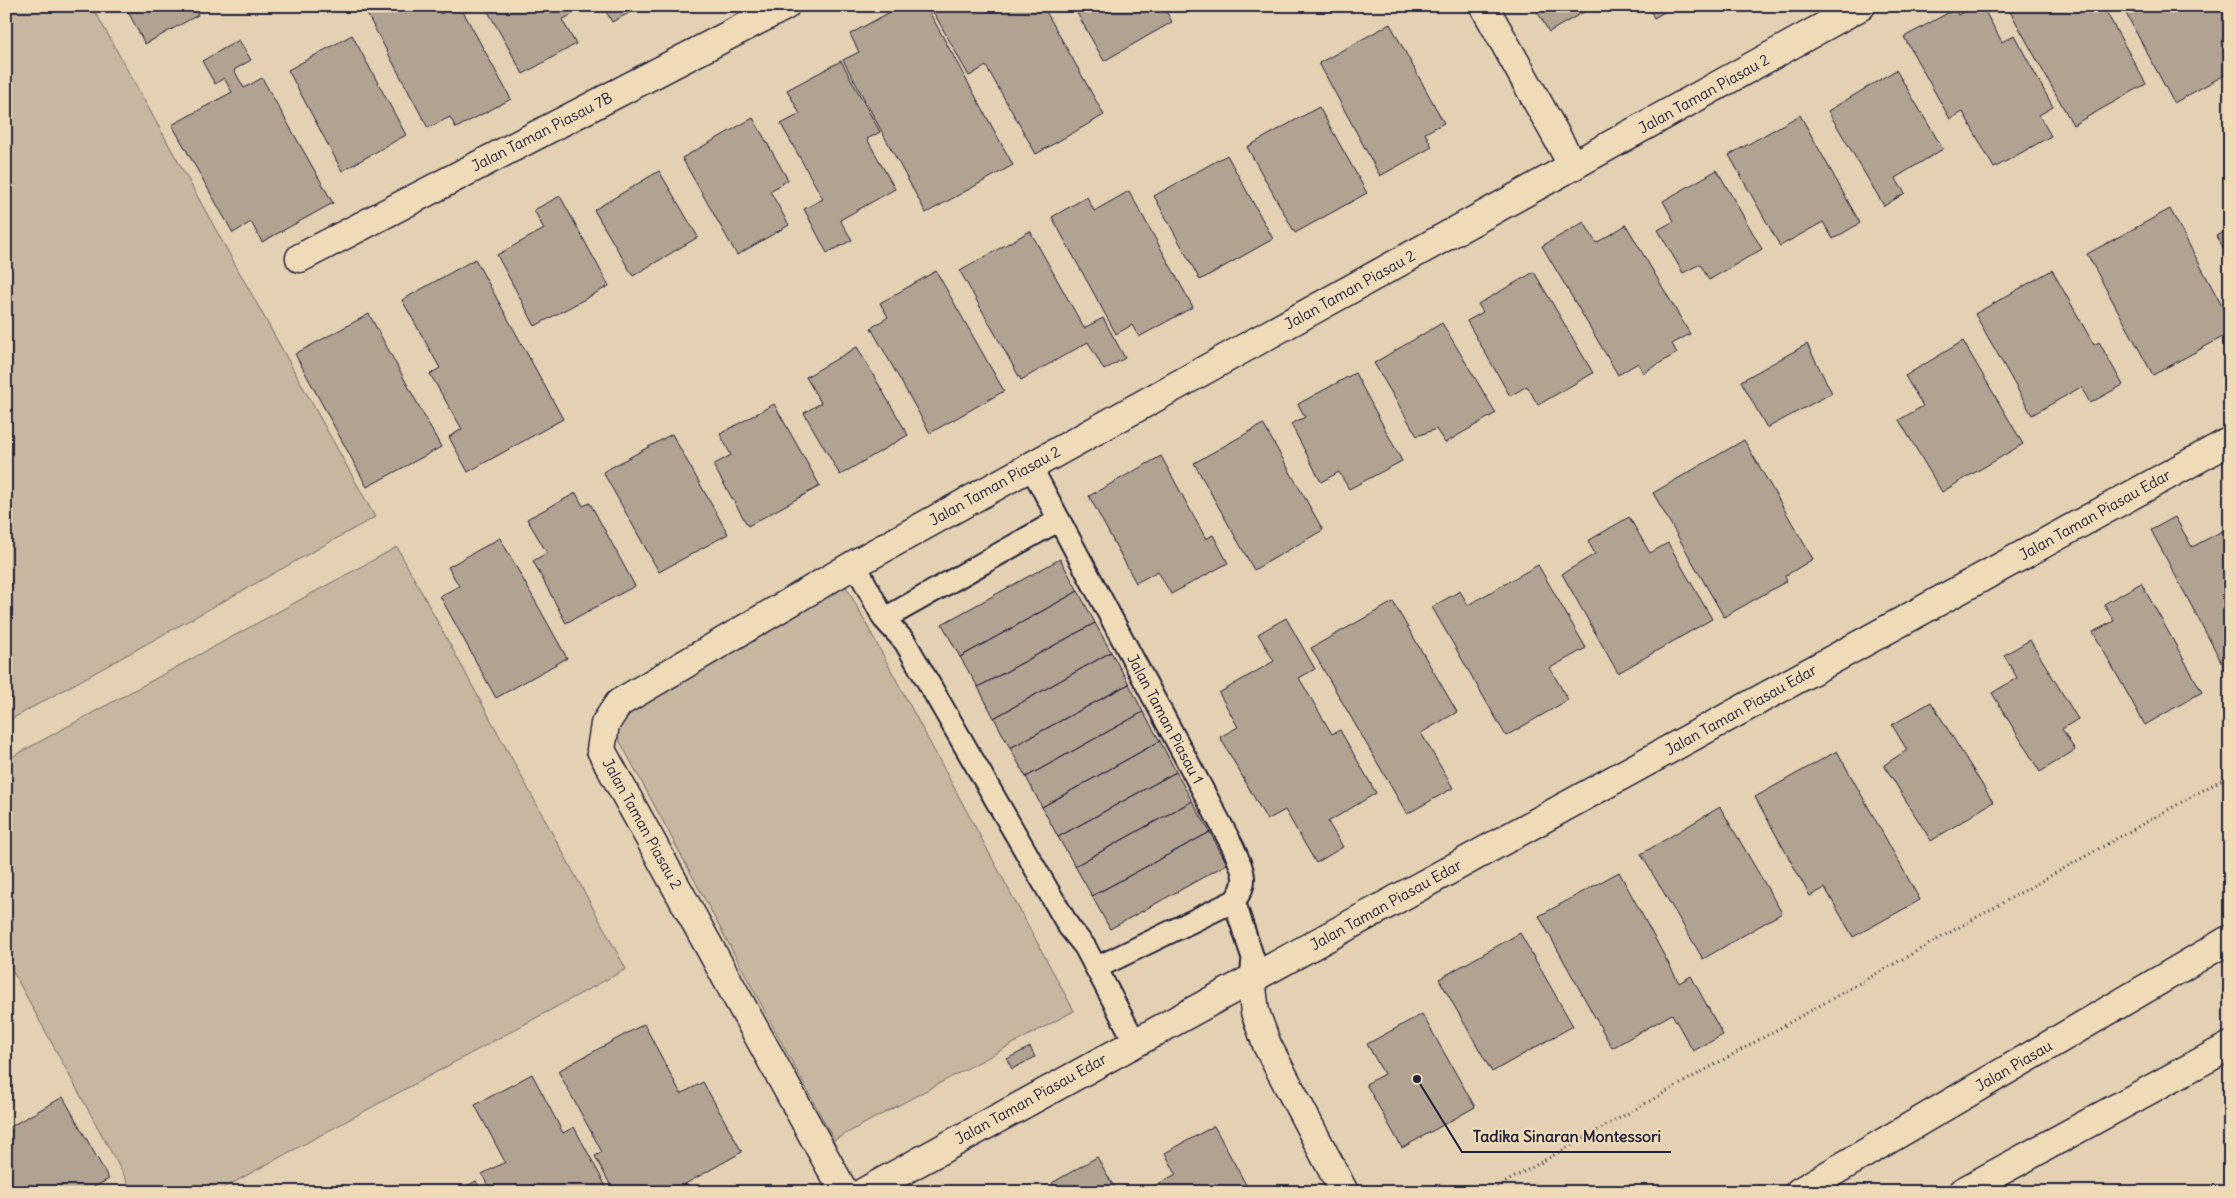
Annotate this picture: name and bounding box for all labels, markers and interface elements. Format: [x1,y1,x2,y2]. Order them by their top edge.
street label: Jalan Taman Piasau 2 [1635,50,1772,137]
street label: Jalan Taman Piasau 7B [468,88,616,175]
street label: Jalan Taman Piasau 2 [1281,246,1418,333]
street label: Jalan Taman Piasau 2 [926,442,1063,529]
street label: Jalan Taman Piasau Edar [2016,465,2174,564]
street label: Jalan Taman Piasau 1 [1123,651,1208,787]
street label: Jalan Taman Piasau Edar [1662,660,1820,759]
street label: Jalan Taman Piasau 2 [599,755,686,892]
street label: Jalan Taman Piasau Edar [1307,855,1465,954]
street label: Jalan Piasau [1972,1036,2056,1095]
street label: Jalan Taman Piasau Edar [952,1049,1110,1148]
callout: Tadika Sinaran Montessori [1462,1121,1671,1152]
text: Tadika Sinaran Montessori [1473,1126,1661,1146]

